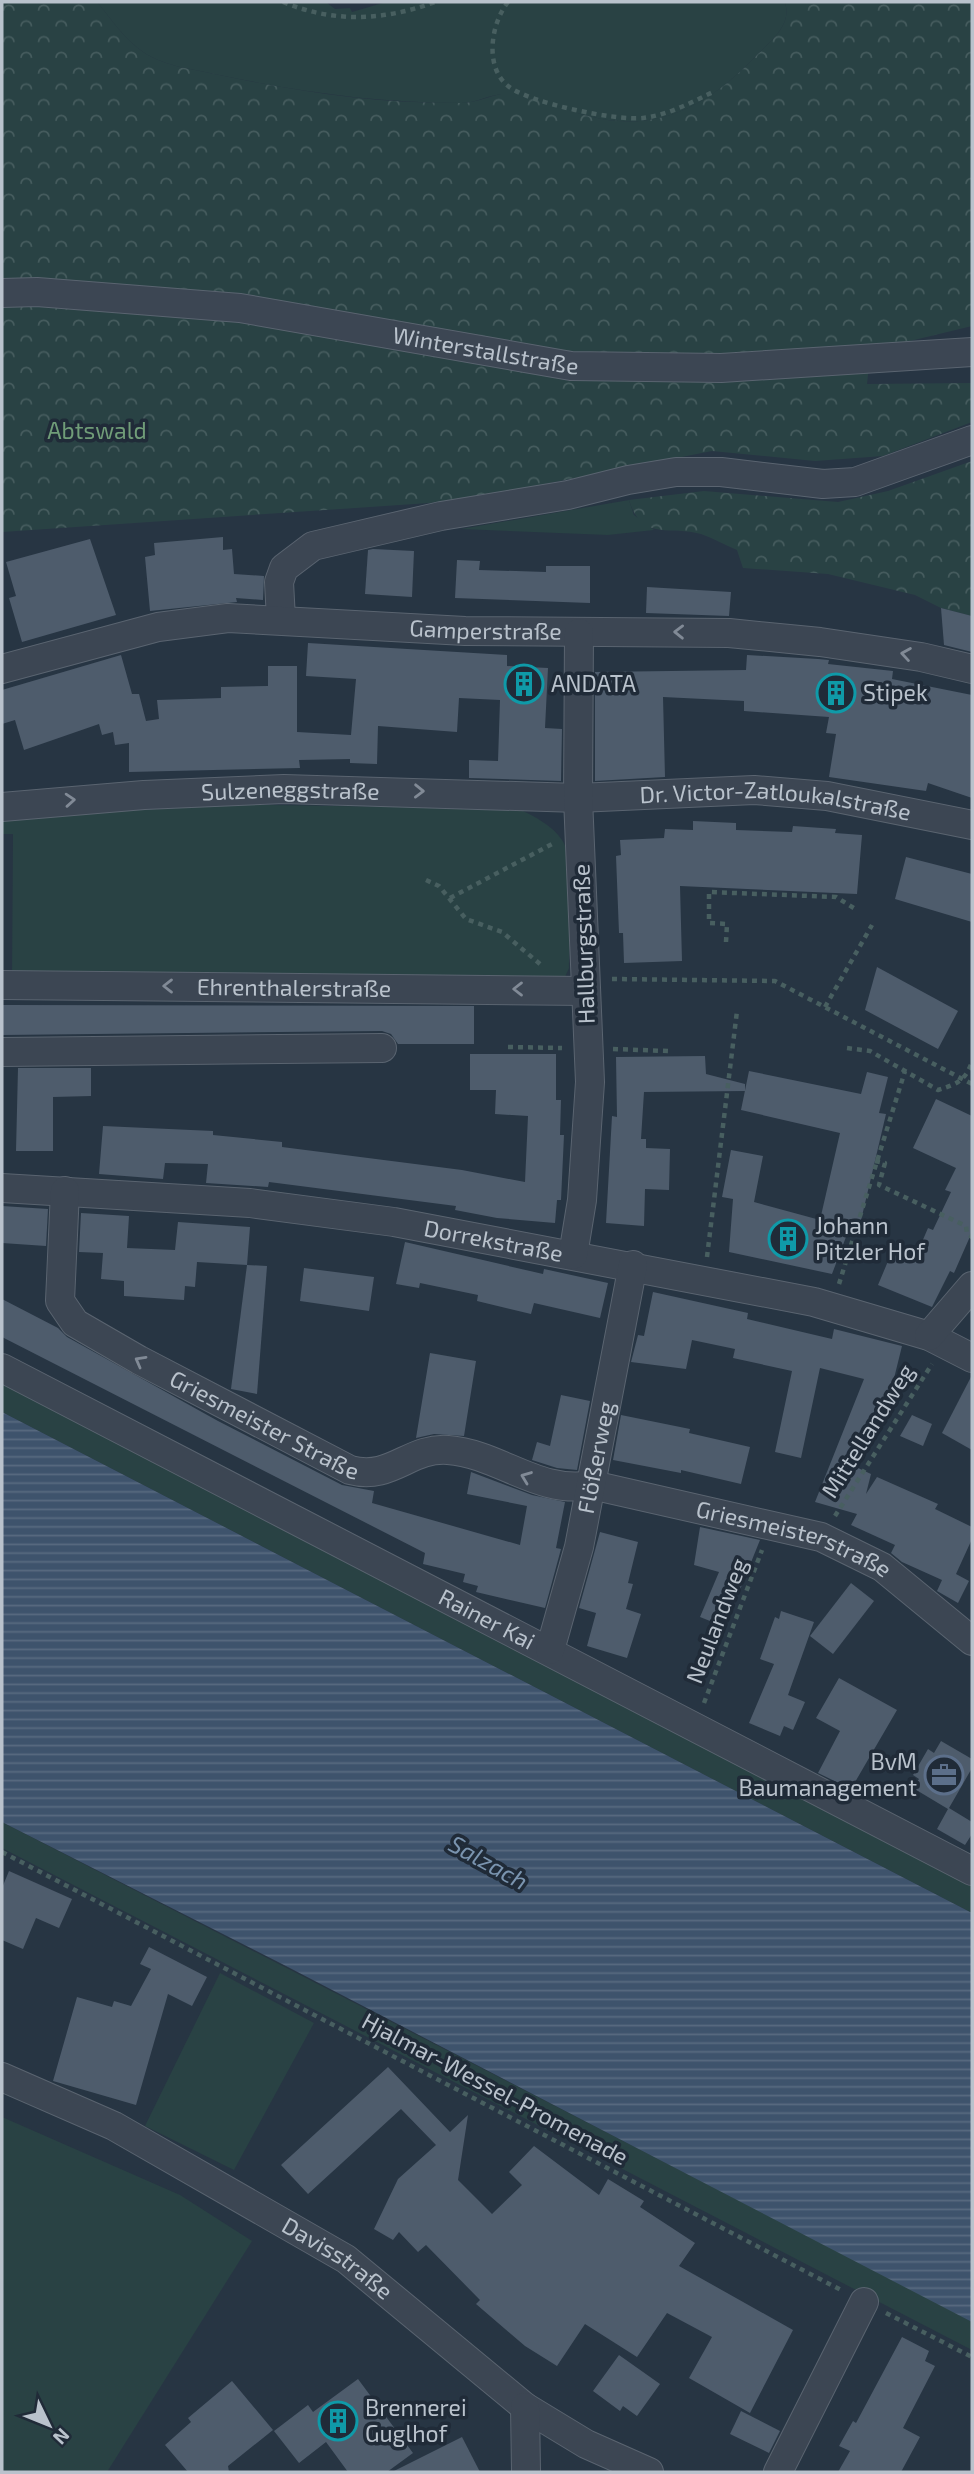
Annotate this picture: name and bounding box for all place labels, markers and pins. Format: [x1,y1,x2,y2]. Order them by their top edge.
building icon: ANDATA [503,663,545,705]
place label: ANDATA [551,669,637,697]
building icon: Stipek [815,672,857,714]
place label: Stipek [863,678,928,706]
place label: Johann Pitzler Hof [815,1211,926,1265]
building icon: Johann Pitzler Hof [767,1218,809,1260]
place label: BvM Baumanagement [739,1747,917,1801]
office icon: BvM Baumanagement [923,1754,965,1796]
place label: Brennerei Guglhof [365,2393,467,2447]
building icon: Brennerei Guglhof [317,2400,359,2442]

